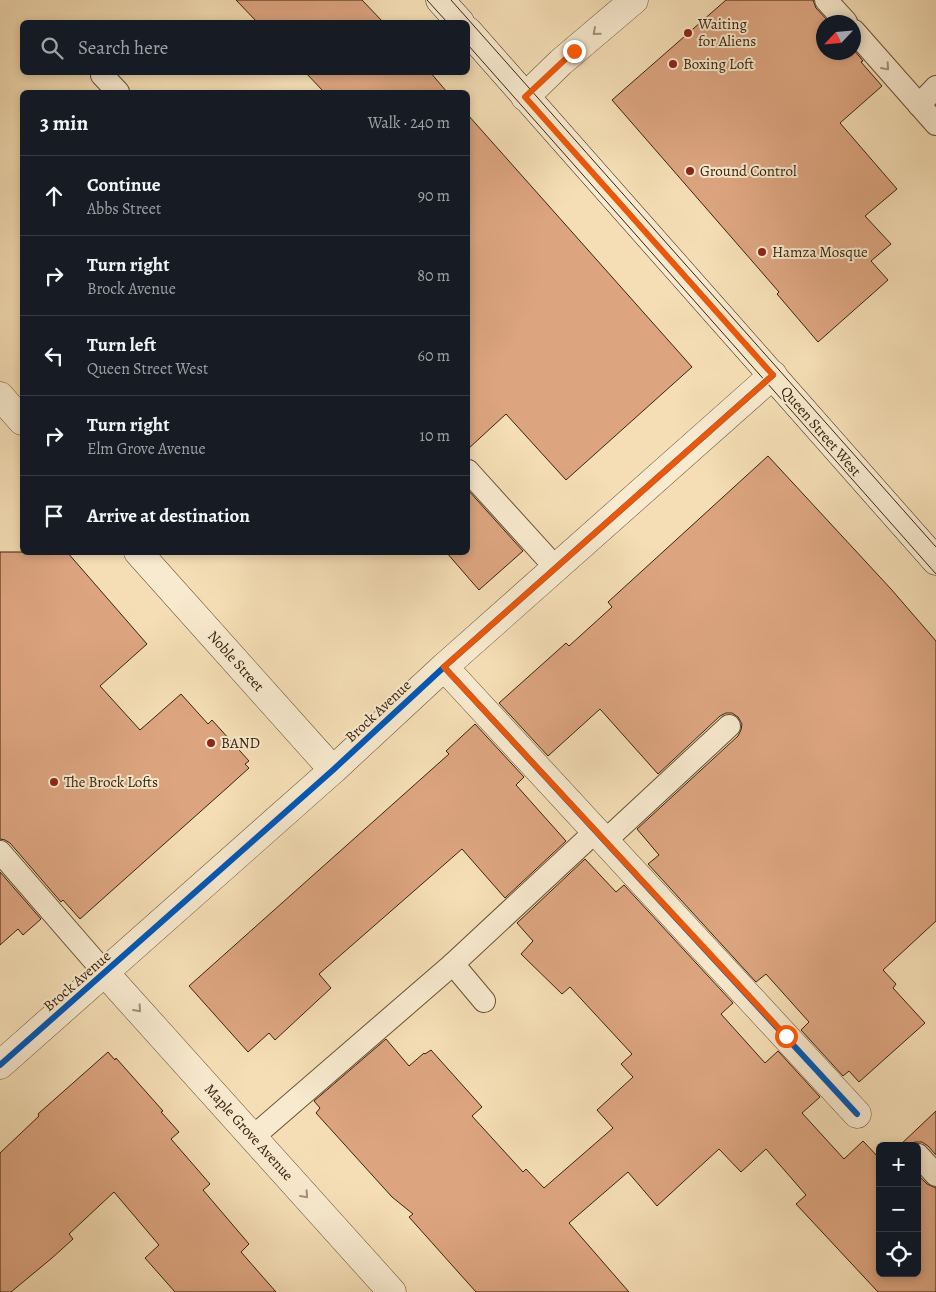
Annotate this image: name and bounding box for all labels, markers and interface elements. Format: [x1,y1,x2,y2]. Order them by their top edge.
place label: Waiting for Aliens [697,14,756,51]
north arrow [816,15,861,60]
search box [20,20,470,75]
one-way arrow [593,26,602,35]
marker: Waiting for Aliens [682,27,694,39]
icon: search [38,34,66,62]
text: Search here [78,35,168,61]
route end [563,40,586,63]
place label: Boxing Loft [683,54,754,74]
marker: Boxing Loft [667,58,679,70]
one-way arrow [880,62,889,71]
text: 3 min [40,109,88,137]
text: Walk · 240 m [368,112,450,134]
place label: Ground Control [700,161,797,181]
marker: Ground Control [684,165,696,177]
text: Continue [87,172,161,198]
icon: ahead [40,182,68,210]
text: 90 m [418,185,450,207]
text: Abbs Street [87,198,161,220]
place label: Hamza Mosque [772,242,868,262]
marker: Hamza Mosque [756,246,768,258]
text: Turn right [87,252,169,278]
icon: right [40,262,68,290]
text: 80 m [417,265,450,287]
text: Brock Avenue [87,278,176,300]
text: Turn left [87,332,156,358]
icon: left [40,342,68,370]
text: 60 m [418,345,450,367]
text: Queen Street West [87,358,208,380]
street label: Queen Street West [776,382,866,480]
text: Turn right [87,412,169,438]
icon: right [40,422,68,450]
text: 10 m [420,425,450,447]
text: Elm Grove Avenue [87,438,206,460]
icon: arrive [40,502,68,530]
text: Arrive at destination [87,503,250,529]
street label: Noble Street [203,626,269,696]
street label: Brock Avenue [341,675,415,747]
place label: BAND [221,733,260,753]
marker: BAND [205,737,217,749]
place label: The Brock Lofts [64,772,158,792]
marker: The Brock Lofts [48,776,60,788]
street label: Brock Avenue [39,946,115,1016]
one-way arrow [132,1004,141,1013]
route start [775,1025,798,1048]
street label: Maple Grove Avenue [200,1079,298,1185]
map controls [876,1142,921,1277]
button: + [876,1142,921,1187]
button: − [876,1187,921,1232]
one-way arrow [299,1190,308,1199]
button: locate [876,1232,921,1277]

